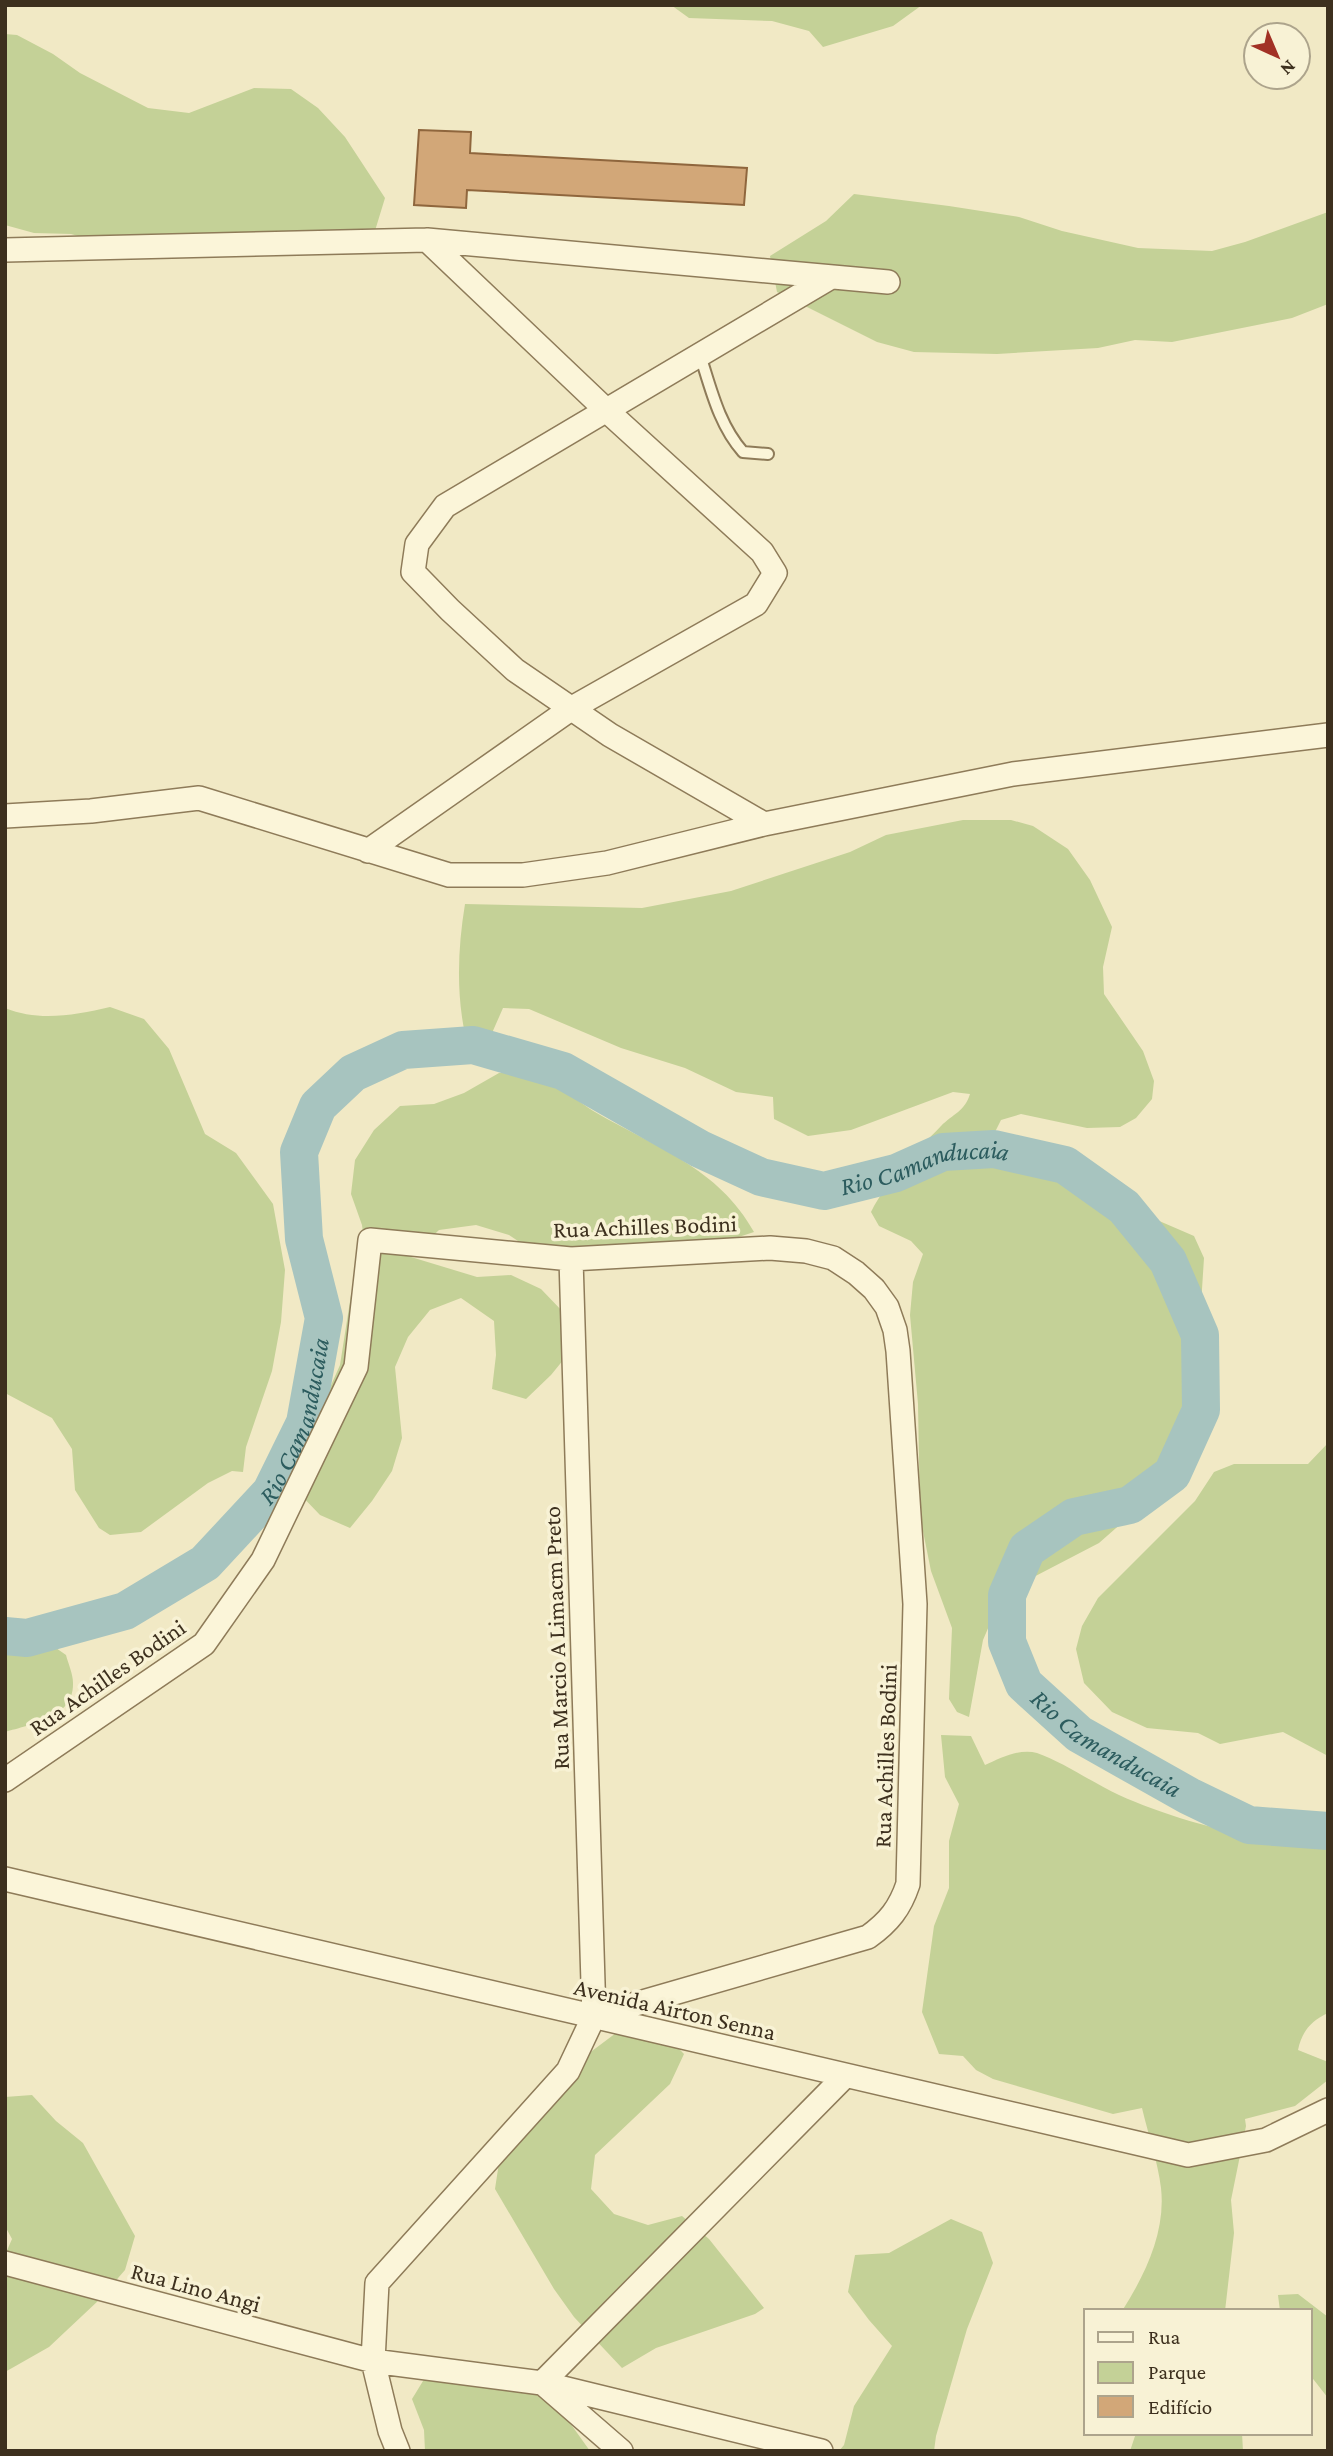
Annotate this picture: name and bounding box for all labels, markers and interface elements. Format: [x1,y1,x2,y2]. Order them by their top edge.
north arrow [1242,21,1312,91]
text: N [1276,56,1300,80]
water label: Rio Camanducaia [837,1134,1012,1201]
street label: Rua Achilles Bodini [552,1209,738,1243]
water label: Rio Camanducaia [253,1335,335,1510]
street label: Rua Marcio A Limacm Preto [538,1506,574,1770]
street label: Rua Achilles Bodini [24,1613,190,1741]
street label: Rua Achilles Bodini [868,1663,902,1849]
water label: Rio Camanducaia [1025,1683,1187,1803]
street label: Avenida Airton Senna [572,1973,778,2045]
street label: Rua Lino Angi [128,2257,264,2317]
legend [1084,2309,1312,2435]
text: Rua [1148,2325,1181,2349]
text: Parque [1148,2360,1206,2384]
text: Edifício [1148,2395,1212,2419]

